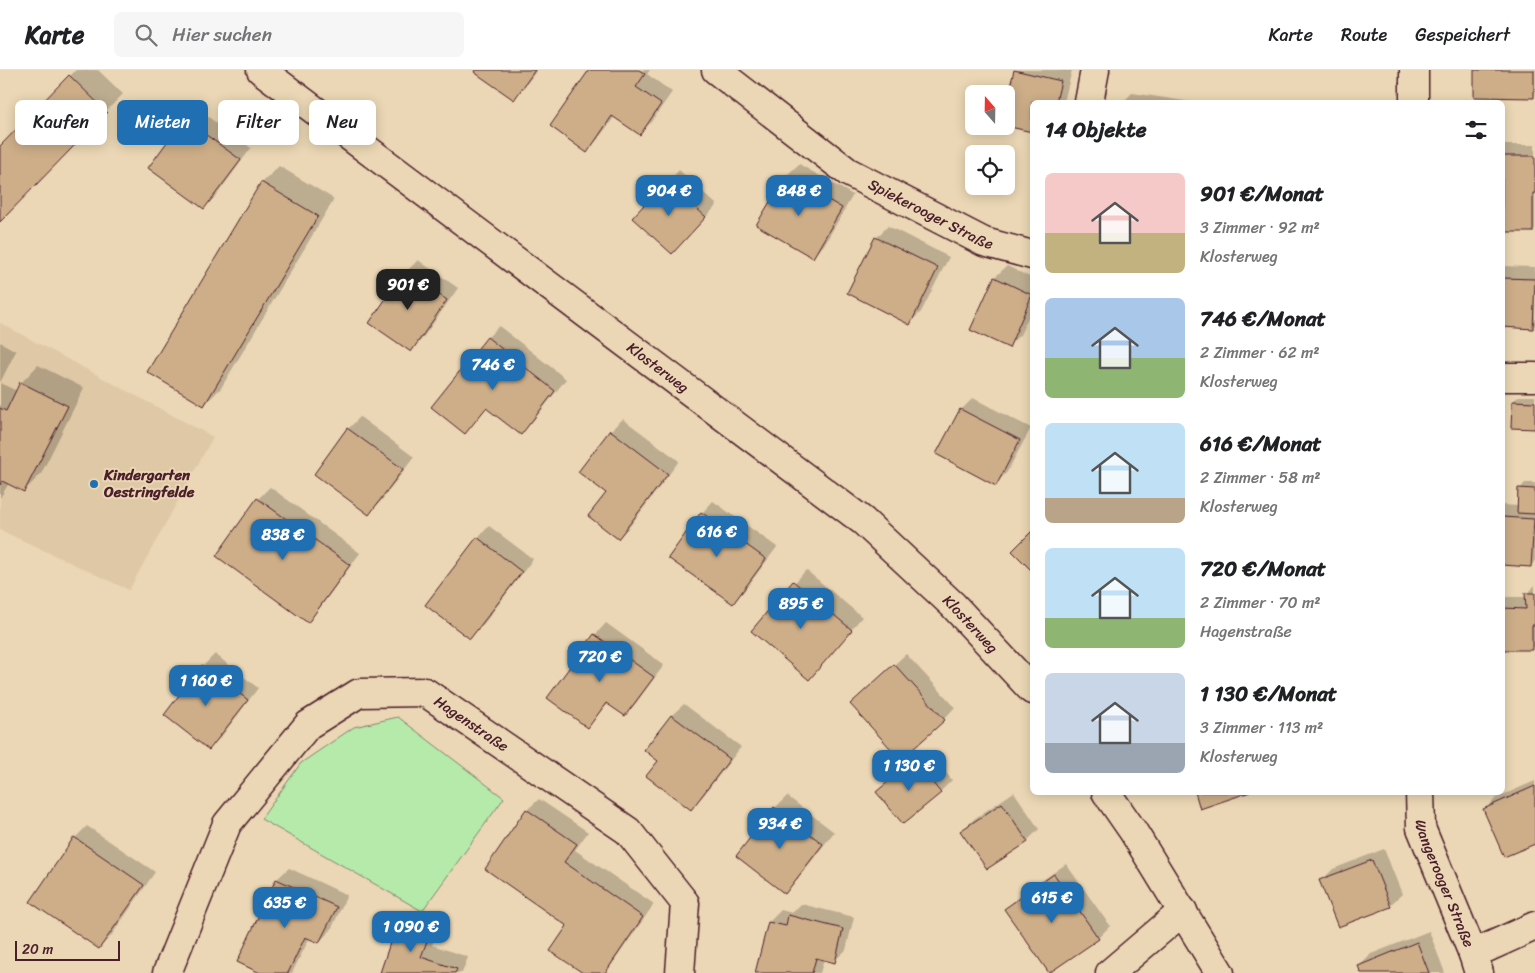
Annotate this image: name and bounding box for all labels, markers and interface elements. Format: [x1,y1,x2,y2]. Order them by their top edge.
search box [114,12,464,57]
text: Karte [25,14,84,56]
text: Hier suchen [172,18,272,51]
text: Karte [1268,19,1313,51]
text: Route [1341,19,1387,51]
text: Gespeichert [1415,19,1510,51]
icon: search [132,21,160,49]
north arrow [965,85,1015,135]
map controls [965,85,1015,195]
chip: Kaufen [15,100,107,145]
chip: Mieten [117,100,208,145]
chip: Filter [218,100,299,145]
chip: Neu [309,100,376,145]
text: 14 Objekte [1045,111,1146,149]
icon: filters [1462,116,1490,144]
button: locate [965,145,1015,195]
street label: Spiekerooger Straße [864,172,997,257]
pin: 904 € [634,174,704,217]
pin: 848 € [764,174,834,217]
text: 901 €/Monat [1200,175,1324,213]
text: 904 € [647,176,691,205]
text: 848 € [777,176,821,205]
icon: home [1085,193,1145,253]
text: 3 Zimmer · 92 m² [1200,213,1320,242]
text: Klosterweg [1200,242,1278,271]
pin: 901 € [373,268,443,311]
text: 901 € [387,270,429,299]
text: 746 €/Monat [1200,300,1326,338]
icon: home [1085,318,1145,378]
street label: Klosterweg [621,335,695,400]
text: 2 Zimmer · 62 m² [1200,338,1320,367]
pin: 746 € [458,348,528,391]
text: 746 € [471,350,515,379]
text: Klosterweg [1200,367,1278,396]
text: 616 €/Monat [1200,425,1322,463]
icon: home [1085,443,1145,503]
place label: Kindergarten Oestringfelde [103,462,195,505]
text: 2 Zimmer · 58 m² [1200,463,1321,492]
marker: Kindergarten Oestringfelde [88,478,100,490]
text: Klosterweg [1200,492,1278,521]
pin: 616 € [682,516,752,558]
text: 616 € [697,517,737,546]
pin: 838 € [248,518,318,561]
text: 838 € [262,520,304,549]
text: 720 €/Monat [1200,550,1326,588]
icon: home [1085,568,1145,628]
pin: 895 € [766,588,836,630]
street label: Klosterweg [936,588,1005,659]
text: 2 Zimmer · 70 m² [1200,588,1320,617]
text: 895 € [779,589,823,618]
text: Hagenstraße [1200,617,1292,646]
pin: 720 € [565,640,635,683]
text: 720 € [578,642,622,671]
pin: 1 160 € [160,664,252,707]
text: 1 160 € [180,666,232,695]
text: 1 130 €/Monat [1200,675,1337,713]
street label: Hagenstraße [429,689,514,759]
icon: home [1085,693,1145,753]
text: 3 Zimmer · 113 m² [1200,713,1323,742]
text: Klosterweg [1200,742,1278,771]
pin: 1 130 € [863,750,955,792]
text: 1 130 € [883,751,935,780]
pin: 934 € [745,808,815,850]
text: 934 € [758,809,802,838]
street label: Wangerooger Straße [1408,819,1482,952]
pin: 615 € [1017,882,1087,924]
text: 615 € [1032,883,1072,912]
pin: 635 € [250,886,320,929]
text: 635 € [264,888,306,917]
pin: 1 090 € [365,910,457,953]
text: 1 090 € [383,912,439,941]
text: 20 m [22,937,53,962]
scale bar [15,938,120,961]

